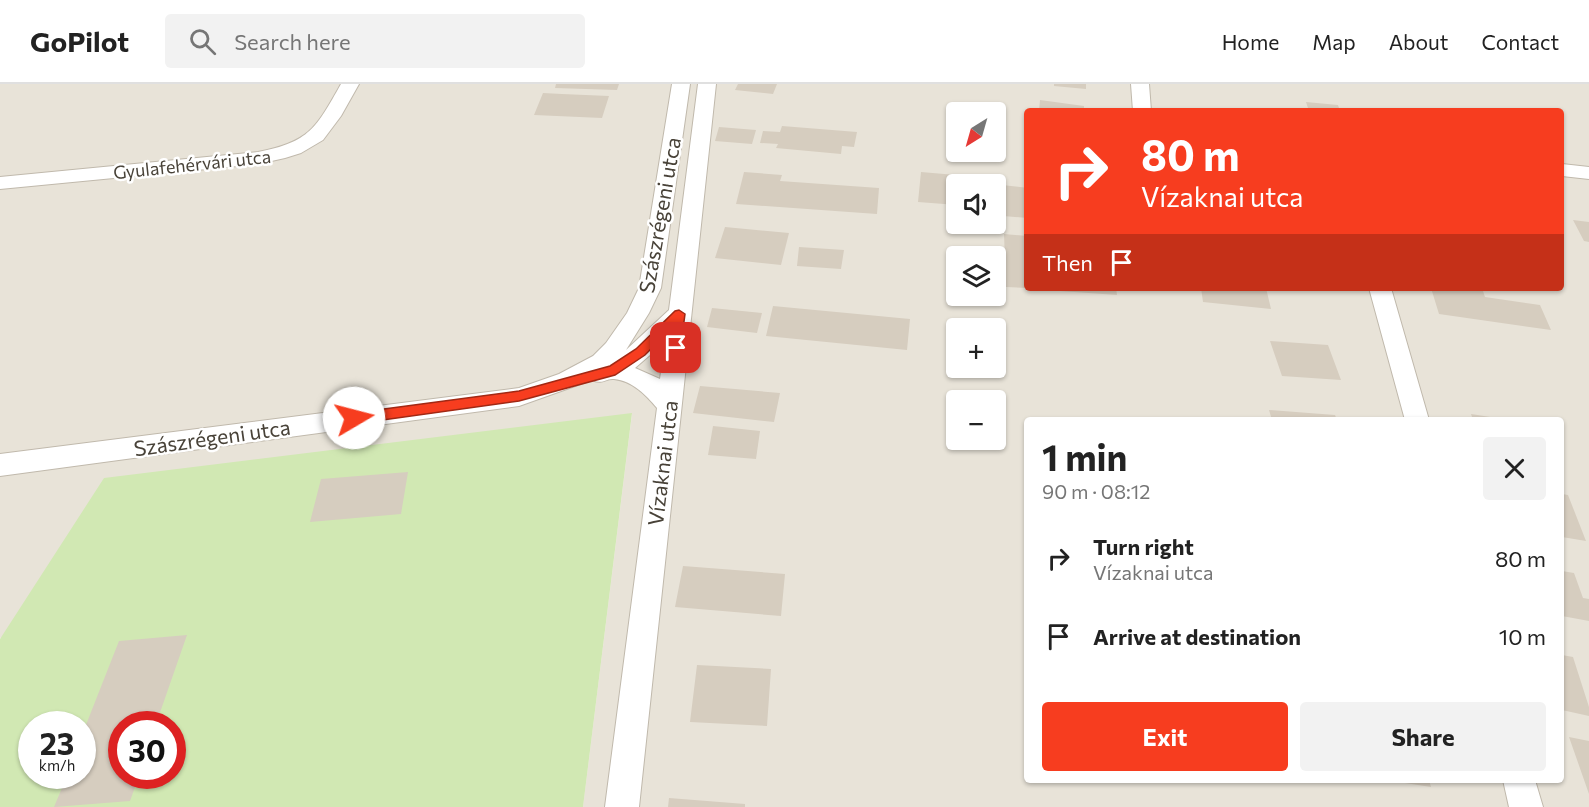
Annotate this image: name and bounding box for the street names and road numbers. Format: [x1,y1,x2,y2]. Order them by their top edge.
street label: Szászrégeni utca [633,135,685,295]
street label: Gyulafehérvári utca [112,145,272,183]
street label: Vízaknai utca [642,399,682,527]
street label: Szászrégeni utca [132,414,292,460]

